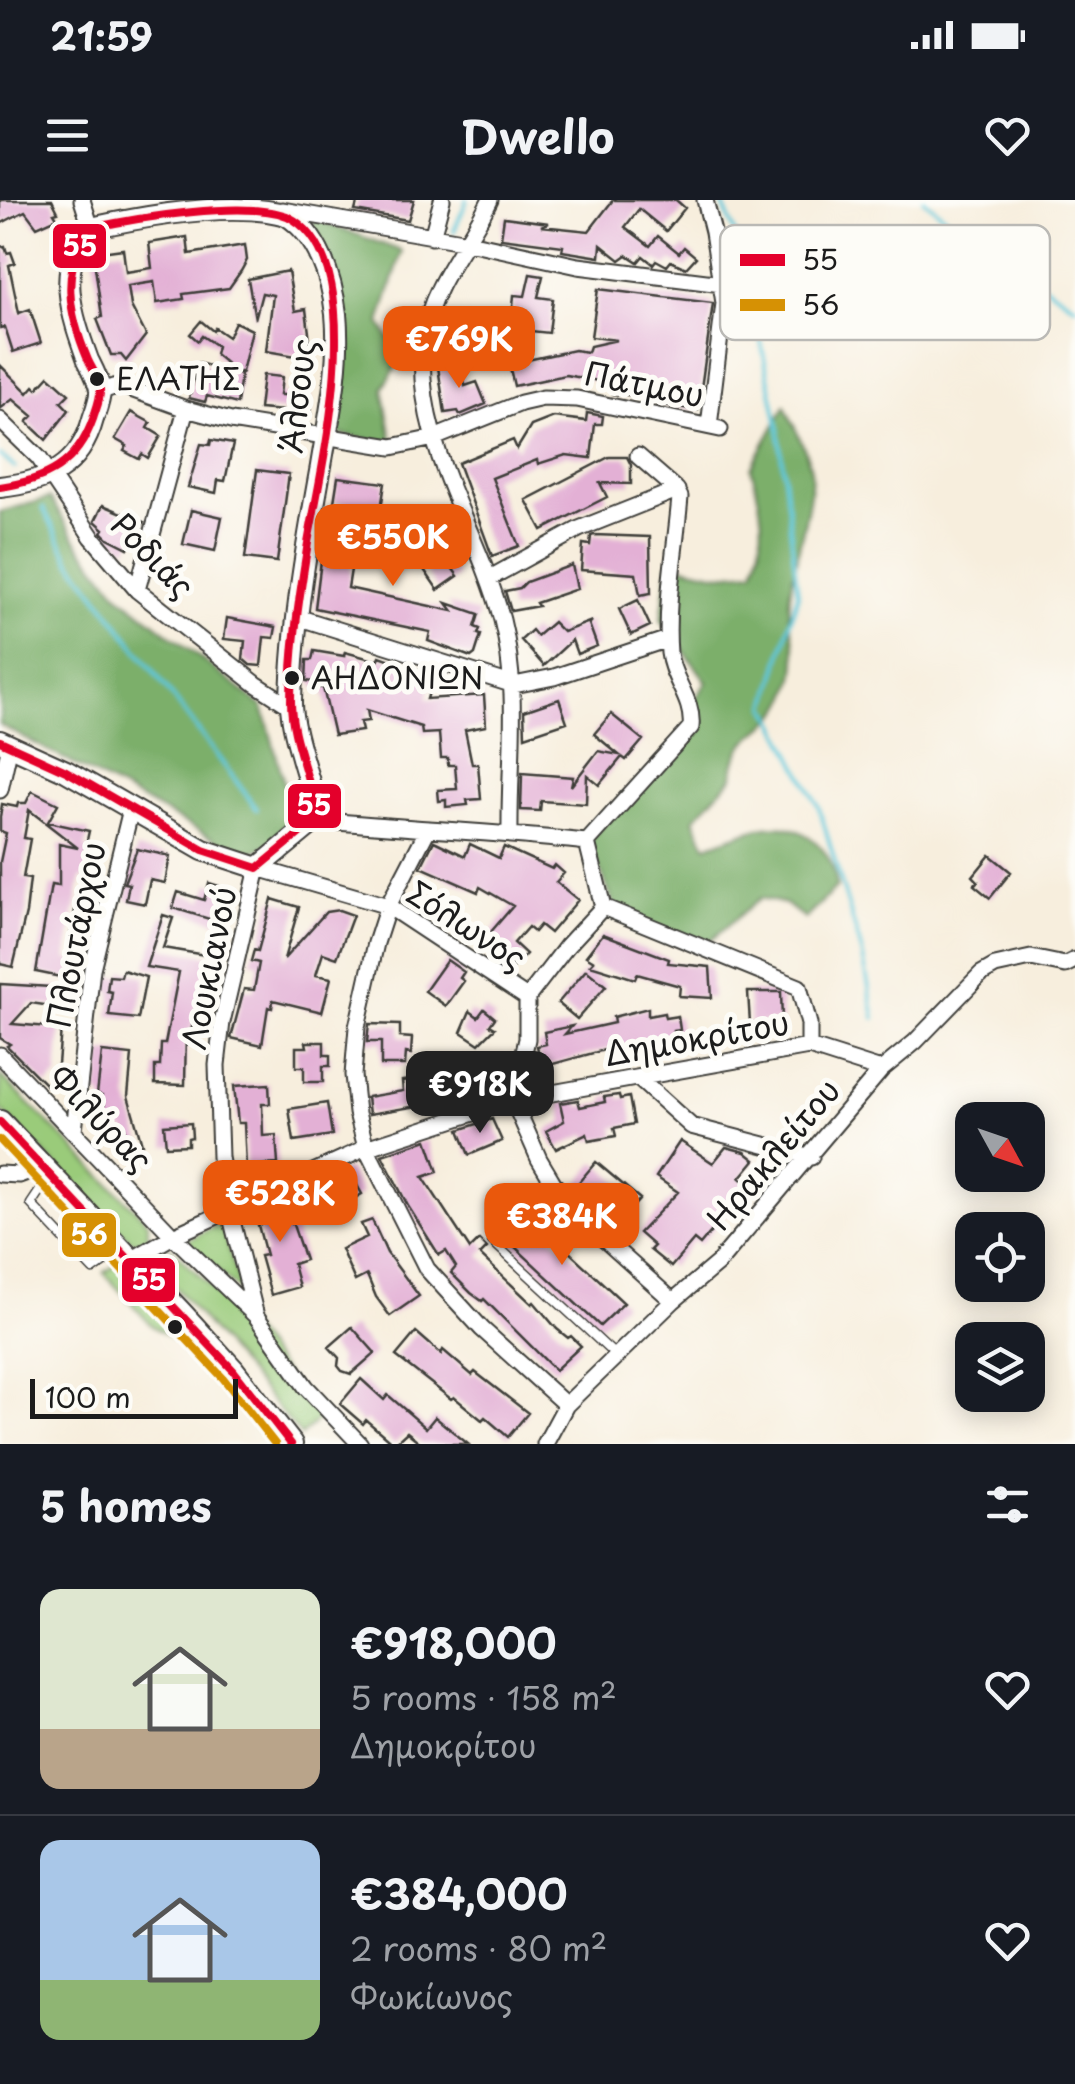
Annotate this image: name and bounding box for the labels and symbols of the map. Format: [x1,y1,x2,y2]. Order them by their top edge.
line badge: 55 [51,222,108,270]
text: 55 [62,223,98,266]
legend [720,225,1050,340]
text: 55 [802,237,838,280]
text: 56 [802,282,840,325]
pin: €769K [389,306,529,391]
street label: Άλσους [265,336,327,456]
street label: Πάτμου [581,348,708,418]
place label: ΕΛΑΤΗΣ [116,355,240,400]
marker: ΕΛΑΤΗΣ [87,369,107,389]
street label: Ροδιάς [100,501,206,608]
pin: €550K [323,504,463,589]
place label: ΑΗΔΟΝΙΩΝ [311,654,483,699]
marker: ΑΗΔΟΝΙΩΝ [282,668,302,688]
line badge: 55 [286,782,343,830]
text: 55 [296,782,332,825]
street label: Πλουτάρχου [34,838,117,1032]
street label: Σόλωνος [398,868,536,981]
street label: Λουκιανού [169,882,247,1053]
street label: Δημοκρίτου [601,997,793,1077]
pin: €918K [410,1051,550,1136]
street label: Φιλύρας [38,1053,165,1182]
street label: Ηρακλείτου [695,1067,850,1240]
north arrow [955,1102,1045,1192]
pin: €528K [210,1160,350,1245]
pin: €384K [492,1183,632,1268]
line badge: 56 [60,1211,118,1259]
text: 56 [70,1212,108,1255]
line badge: 55 [120,1256,177,1304]
text: 55 [131,1257,167,1300]
unlabelled marker [165,1317,185,1337]
scale bar [30,1374,238,1418]

